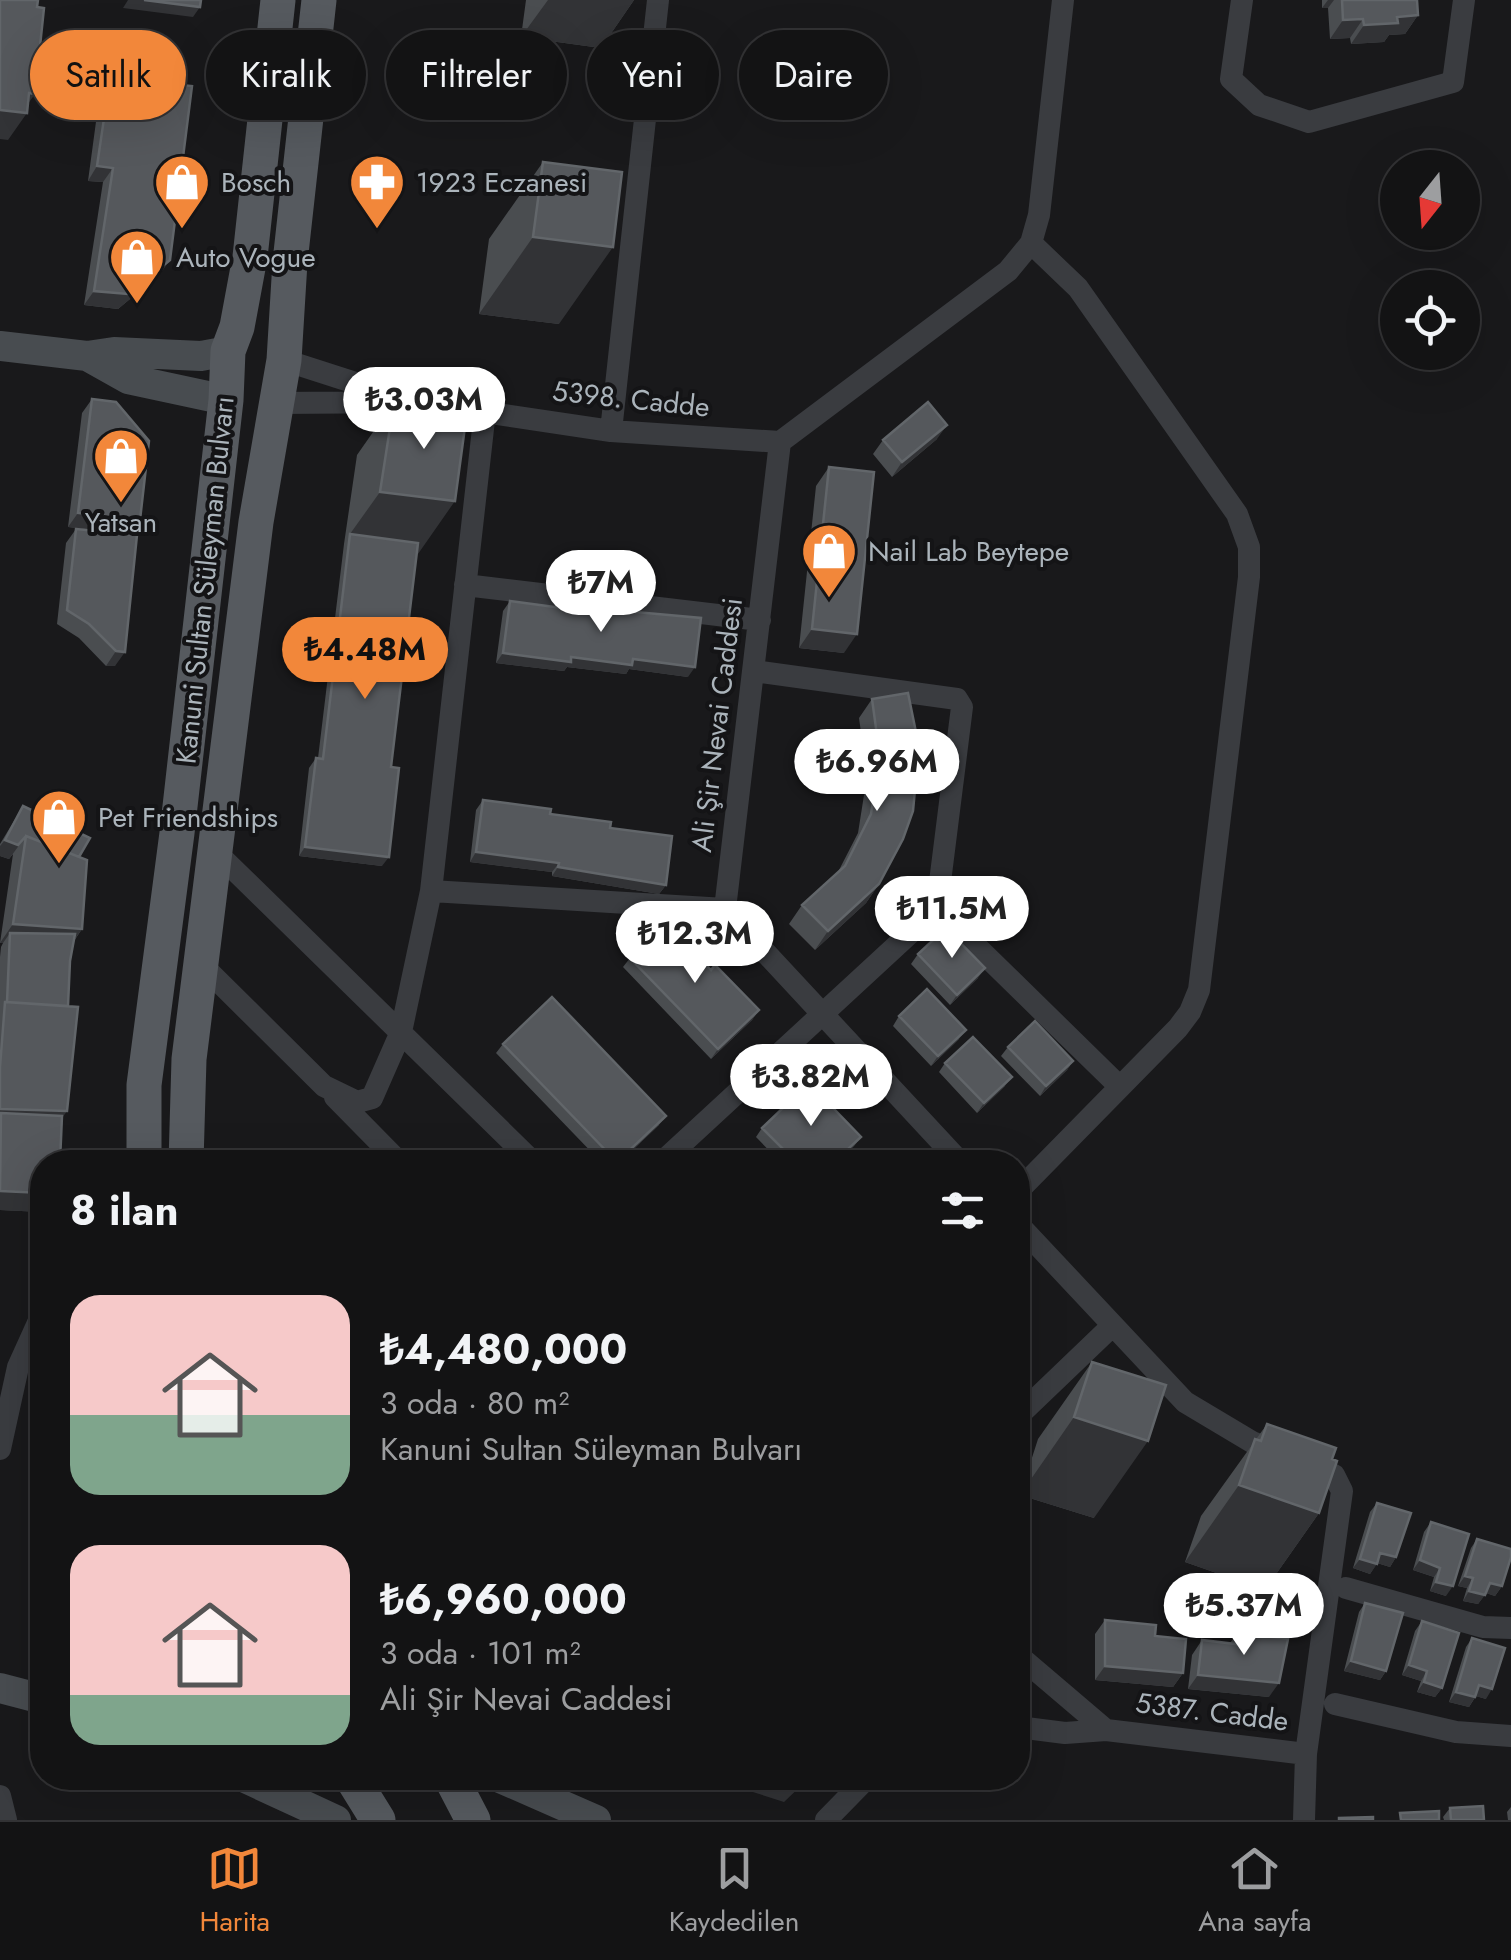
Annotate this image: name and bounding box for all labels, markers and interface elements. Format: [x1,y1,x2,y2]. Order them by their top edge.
chip: Satılık [30,30,186,120]
chip: Kiralık [206,30,366,120]
chip: Filtreler [386,30,567,120]
chip: Yeni [587,30,719,120]
chip: Daire [739,30,888,120]
north arrow [1380,150,1480,250]
map controls [1380,150,1480,370]
shop icon: Bosch [152,152,212,231]
pharmacy icon: 1923 Eczanesi [347,152,407,231]
place label: Bosch [221,162,291,203]
place label: 1923 Eczanesi [416,162,587,203]
shop icon: Auto Vogue [107,227,167,306]
place label: Auto Vogue [176,237,316,278]
button: locate [1380,270,1480,370]
pin: ₺3.03M [343,367,505,452]
street label: 5398. Cadde [550,370,712,428]
text: ₺3.03M [365,376,483,422]
street label: Kanuni Sultan Süleyman Bulvarı [165,394,245,766]
shop icon: Yatsan [91,426,151,505]
place label: Yatsan [85,502,157,543]
shop icon: Nail Lab Beytepe [799,521,859,600]
place label: Nail Lab Beytepe [868,531,1069,572]
pin: ₺7M [553,550,649,635]
text: ₺7M [568,559,634,605]
street label: Ali Şir Nevai Caddesi [681,595,753,855]
pin: ₺4.48M [284,617,446,702]
text: ₺4.48M [304,626,426,672]
pin: ₺6.96M [796,729,958,814]
text: ₺6.96M [816,738,938,784]
shop icon: Pet Friendships [29,787,89,866]
place label: Pet Friendships [98,797,278,838]
pin: ₺11.5M [871,876,1033,961]
text: ₺11.5M [897,885,1007,931]
pin: ₺12.3M [614,901,776,986]
text: ₺12.3M [638,910,752,956]
pin: ₺3.82M [730,1044,892,1129]
text: ₺3.82M [752,1053,870,1099]
text: 8 ilan [70,1180,179,1241]
icon: filters [935,1183,990,1238]
text: ₺4,480,000 [380,1319,627,1380]
icon: home [150,1335,270,1455]
text: 3 oda · 80 m² [380,1380,569,1426]
text: Kanuni Sultan Süleyman Bulvarı [380,1426,802,1472]
text: ₺6,960,000 [380,1569,627,1630]
pin: ₺5.37M [1163,1573,1325,1658]
text: ₺5.37M [1186,1582,1302,1628]
icon: home [150,1585,270,1705]
text: 3 oda · 101 m² [380,1630,581,1676]
text: Ali Şir Nevai Caddesi [380,1676,673,1722]
street label: 5387. Cadde [1133,1682,1291,1742]
tab: Harita [199,1841,270,1942]
tab: Kaydedilen [669,1841,799,1942]
tab: Ana sayfa [1198,1841,1312,1942]

